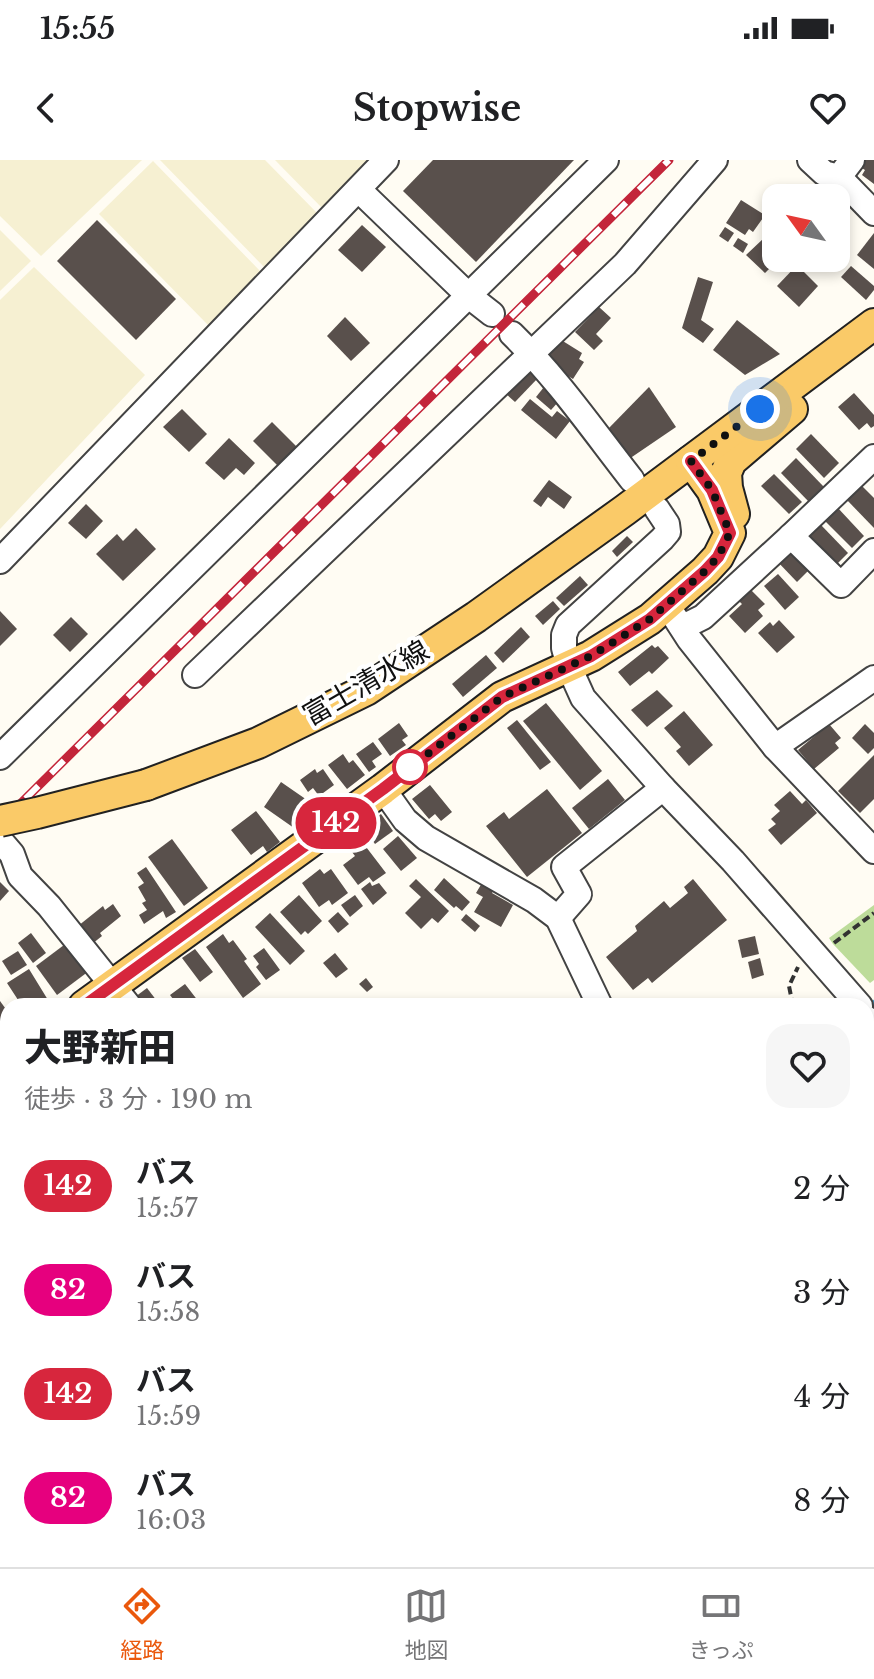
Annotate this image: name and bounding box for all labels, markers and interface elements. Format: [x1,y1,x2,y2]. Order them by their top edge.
text: 15:55 [40,10,115,47]
icon: back [24,86,68,130]
text: Stopwise [353,86,521,131]
icon: heart [806,86,850,130]
north arrow [762,184,850,272]
map controls [762,184,850,272]
your location [740,389,780,429]
street label: 富士清水線 [297,633,435,733]
unlabelled marker [393,750,427,784]
line badge: 142 [290,797,382,849]
text: 142 [311,805,361,840]
text: 大野新田 [24,1024,176,1071]
button: heart [766,1024,850,1108]
text: 徒歩 · 3 分 · 190 m [24,1083,252,1115]
text: バス [136,1154,196,1191]
text: 142 [43,1168,93,1203]
text: 2 分 [793,1170,850,1207]
text: 15:57 [136,1192,198,1224]
text: バス [136,1258,196,1295]
text: 82 [50,1272,86,1307]
text: 3 分 [793,1274,850,1311]
text: 15:58 [136,1296,200,1328]
text: バス [136,1362,196,1399]
text: 142 [43,1376,93,1411]
text: 4 分 [794,1378,850,1415]
text: 15:59 [136,1400,201,1432]
text: バス [136,1466,196,1503]
text: 82 [50,1480,86,1515]
text: 8 分 [793,1482,850,1519]
text: 16:03 [136,1504,206,1536]
tab: 経路 [120,1584,164,1664]
tab: 地図 [404,1584,448,1664]
tab: きっぷ [689,1584,754,1664]

